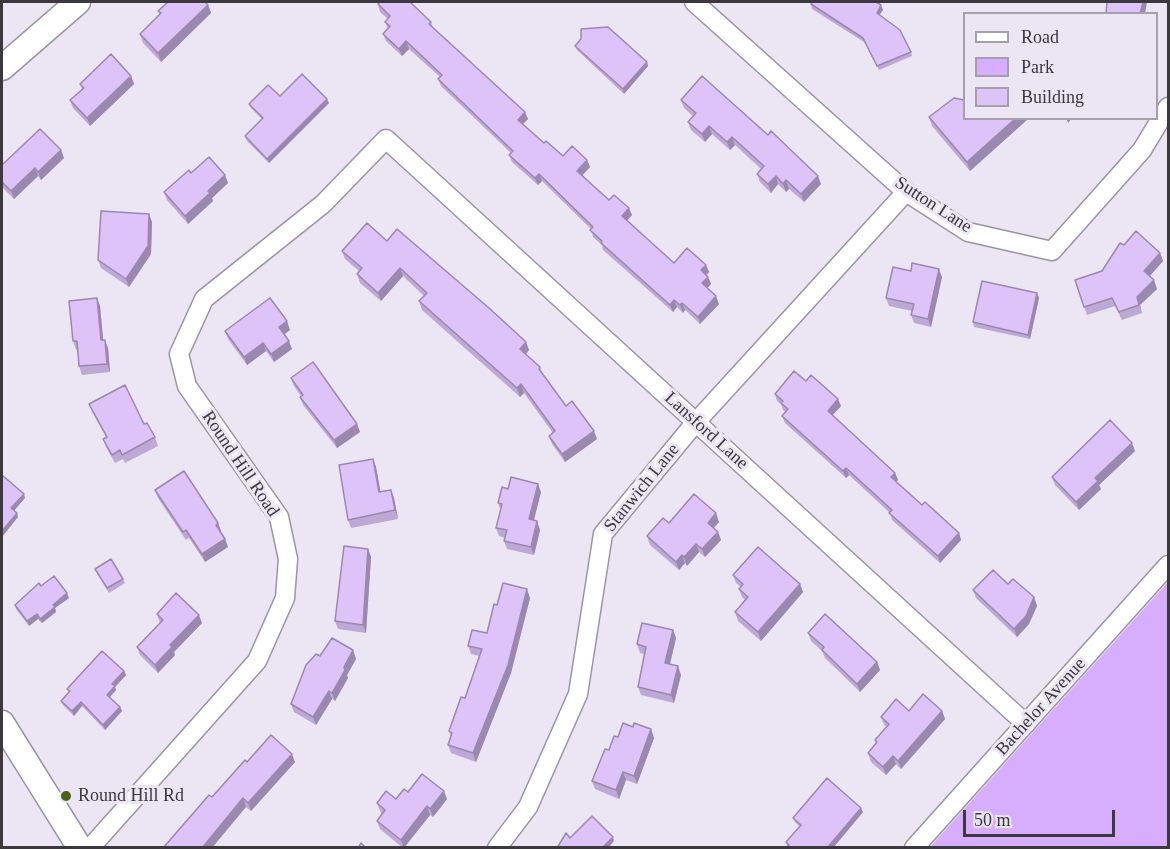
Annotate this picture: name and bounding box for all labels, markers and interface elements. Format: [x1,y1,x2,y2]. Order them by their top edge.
legend [963,12,1158,120]
text: Road [1021,27,1059,47]
text: Park [1021,57,1054,77]
text: Building [1021,87,1084,107]
street label: Sutton Lane [890,172,976,238]
street label: Lansford Lane [660,388,752,474]
street label: Round Hill Road [197,407,283,521]
street label: Stanwich Lane [600,439,684,537]
street label: Bachelor Avenue [991,654,1091,760]
place label: Round Hill Rd [78,785,184,807]
marker: Round Hill Rd [59,789,73,803]
scale bar [966,798,1118,836]
text: 50 m [974,810,1011,830]

